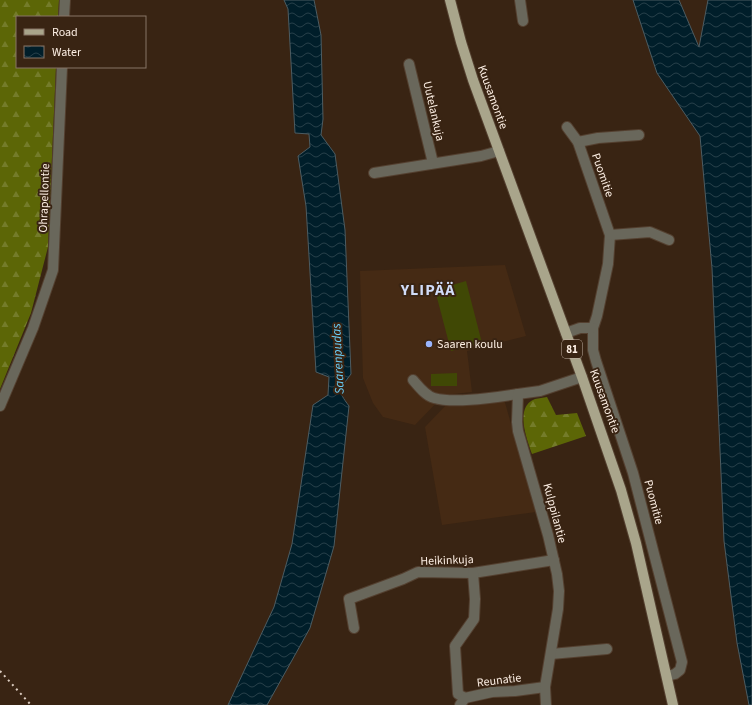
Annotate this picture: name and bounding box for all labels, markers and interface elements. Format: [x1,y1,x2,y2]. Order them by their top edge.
legend [16,16,146,68]
text: Road [52,24,78,41]
text: Water [52,44,82,61]
street label: Kuusamontie [473,63,512,132]
street label: Uutelankuja [418,79,449,143]
street label: Puomitie [587,151,618,200]
street label: Ohrapellontie [35,163,54,233]
district label: YLIPÄÄ [400,279,455,301]
water label: Saarenpudas [327,323,349,395]
place label: Saaren koulu [437,336,503,353]
marker: Saaren koulu [424,339,434,349]
road number: 81 [562,340,582,358]
street label: Kuusamontie [585,367,624,436]
street label: Puomitie [639,478,668,526]
street label: Kulppilantie [538,481,571,545]
street label: Heikinkuja [420,551,474,570]
street label: Reunatie [476,669,522,692]

